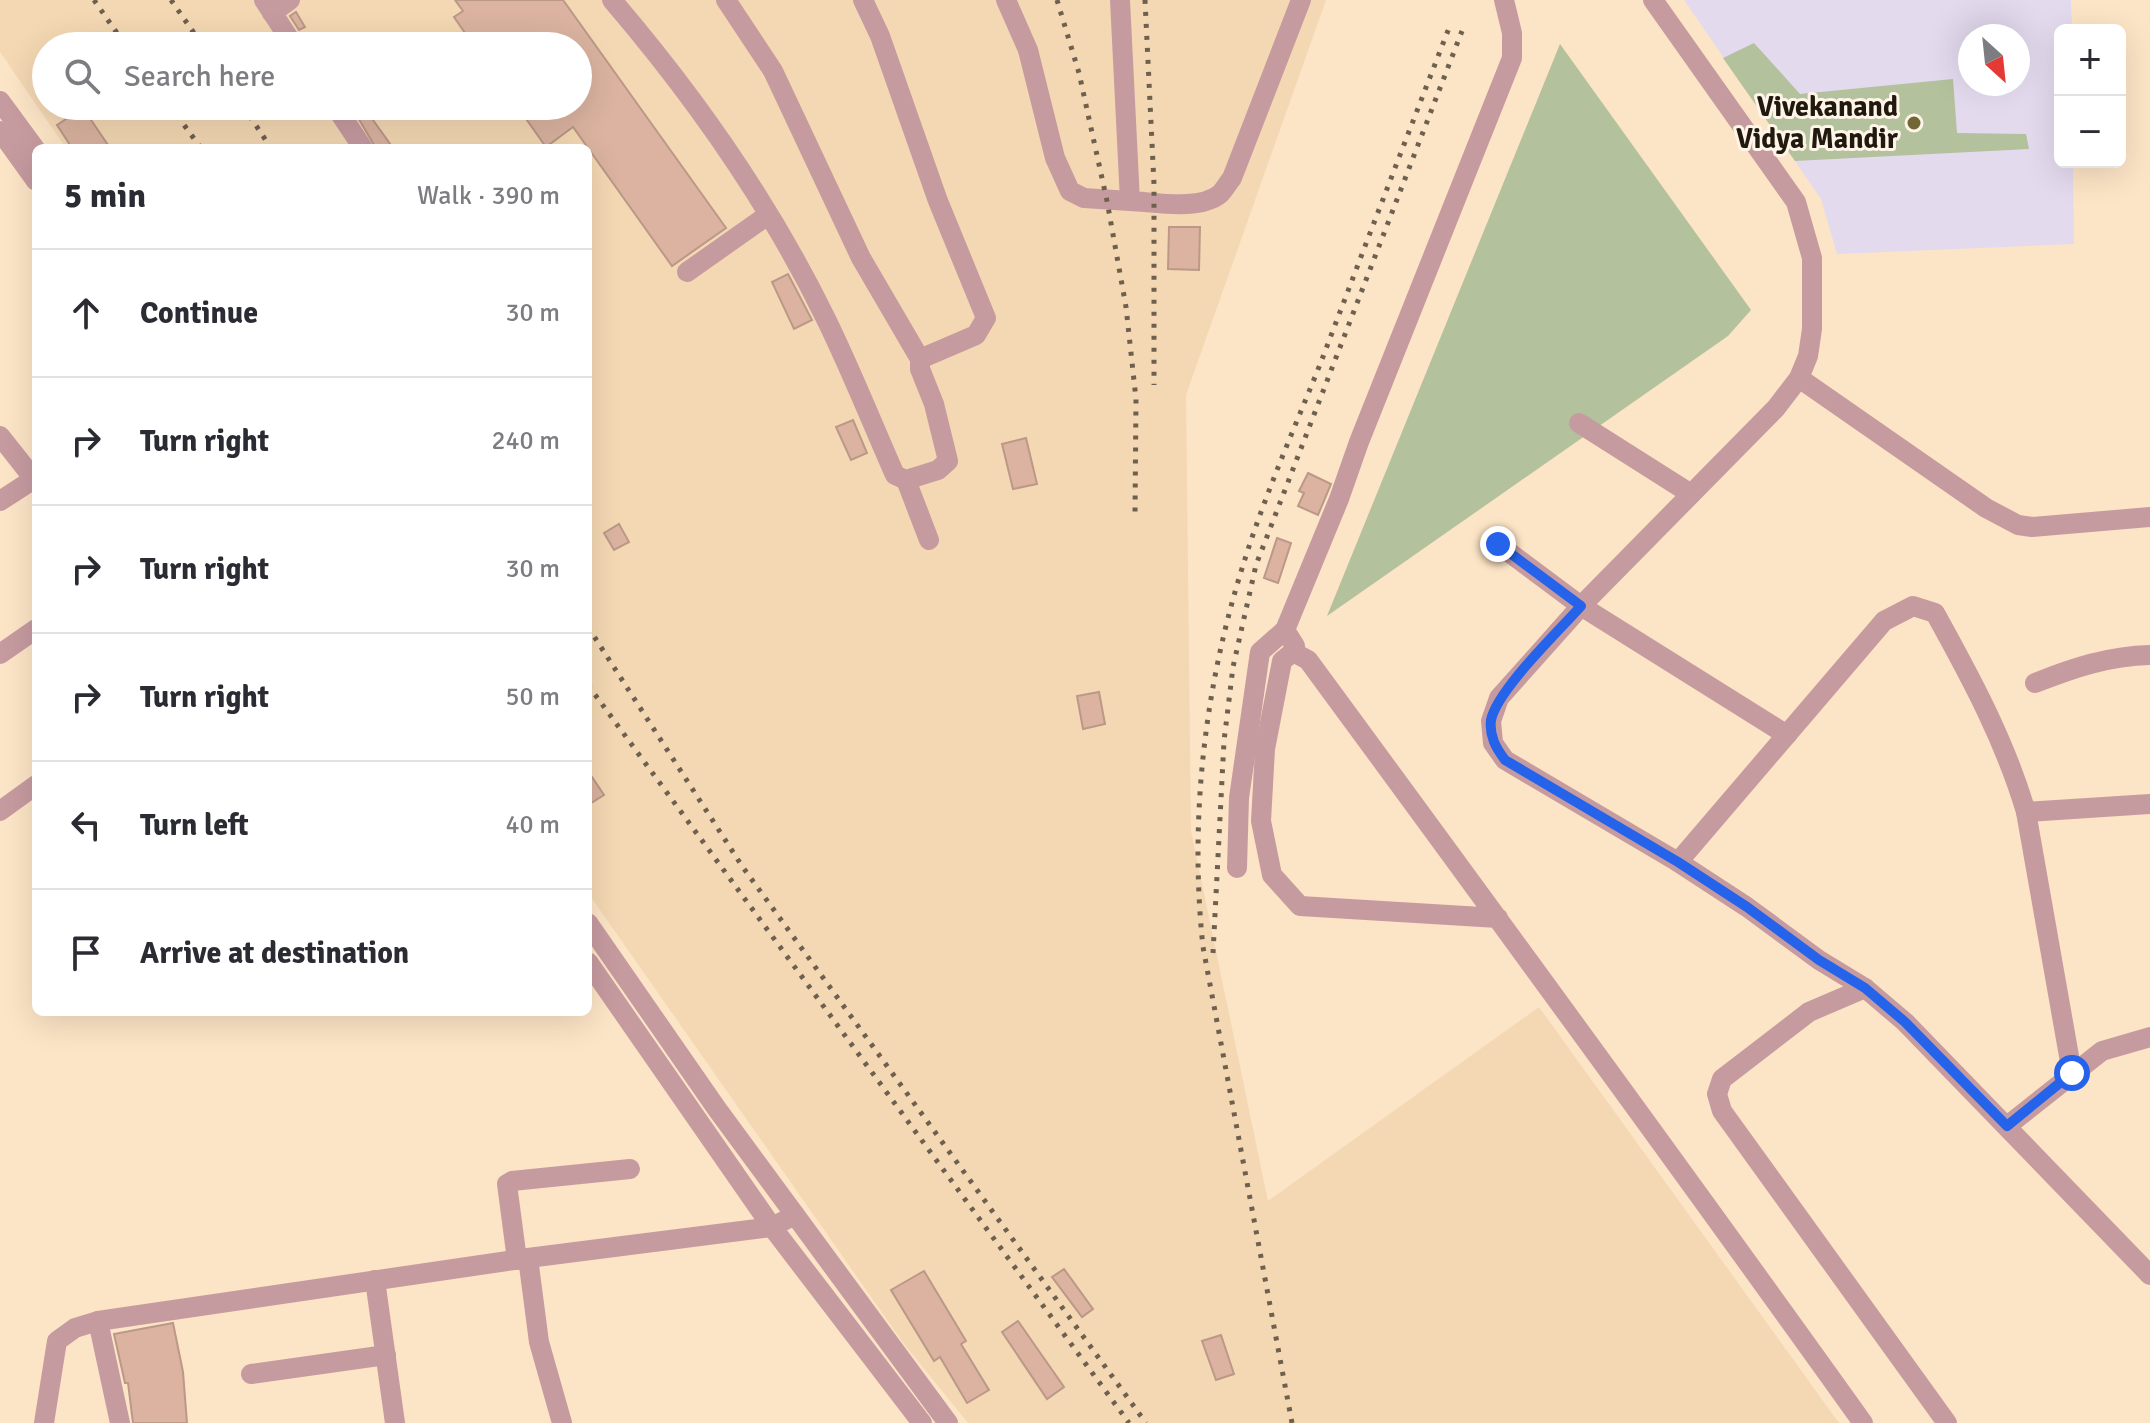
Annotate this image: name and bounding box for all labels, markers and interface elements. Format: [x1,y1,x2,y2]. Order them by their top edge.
north arrow [1958,24,2030,96]
map controls [2054,24,2126,168]
button: + [2054,24,2126,96]
search box [32,32,592,120]
icon: search [60,54,104,98]
text: Search here [124,58,275,95]
place label: Vivekanand Vidya Mandir [1736,90,1899,156]
button: − [2054,96,2126,168]
marker: Vivekanand Vidya Mandir [1905,114,1923,132]
text: 5 min [64,175,146,217]
text: Walk · 390 m [417,180,560,212]
icon: ahead [64,291,108,335]
text: Continue [140,295,258,332]
text: 30 m [505,297,560,329]
icon: right [64,419,108,463]
text: Turn right [140,423,269,460]
text: 240 m [491,425,560,457]
route end [1480,526,1516,562]
icon: right [64,547,108,591]
text: Turn right [140,551,269,588]
text: 30 m [505,553,560,585]
icon: right [64,675,108,719]
text: Turn right [140,679,269,716]
text: 50 m [505,681,560,713]
icon: left [64,803,108,847]
text: Turn left [140,807,249,844]
text: 40 m [505,809,560,841]
icon: arrive [64,931,108,975]
text: Arrive at destination [140,935,409,972]
route start [2054,1055,2090,1091]

